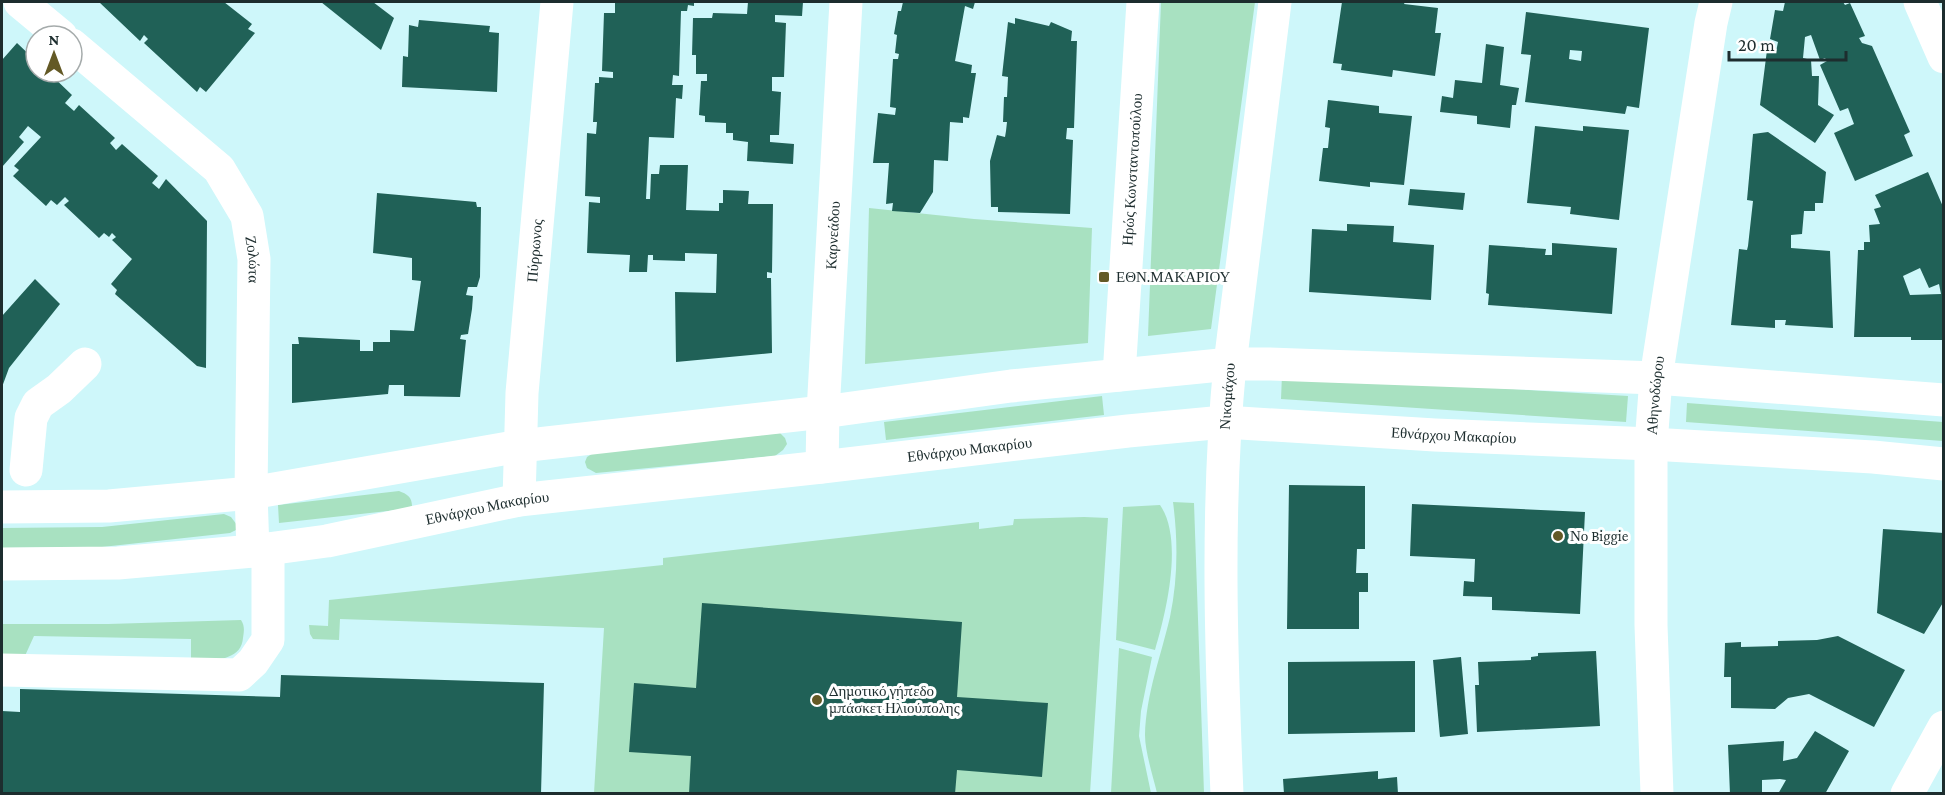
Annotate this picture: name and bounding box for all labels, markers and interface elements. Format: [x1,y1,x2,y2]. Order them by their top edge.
north arrow [24,24,84,84]
scale bar [1729,24,1846,62]
text: N [49,31,60,48]
text: 20 m [1738,35,1775,55]
street label: Ηρώς Κωνσταντοπούλου [1119,93,1145,246]
street label: Καρνεάδου [823,201,843,270]
street label: Πύρρωνος [524,218,546,283]
street label: Ζολώτα [242,235,262,284]
place label: ΕΘΝ.ΜΑΚΑΡΙΟΥ [1116,269,1231,285]
marker: ΕΘΝ.ΜΑΚΑΡΙΟΥ [1097,270,1111,284]
street label: Αθηνοδώρου [1644,355,1667,436]
street label: Νικομάχου [1217,362,1238,430]
street label: Εθνάρχου Μακαρίου [1391,424,1517,446]
street label: Εθνάρχου Μακαρίου [906,434,1033,465]
street label: Εθνάρχου Μακαρίου [424,489,550,528]
place label: Νο Biggie [1570,528,1629,545]
marker: Νο Biggie [1551,529,1565,543]
place label: Δημοτικό γήπεδο μπάσκετ Ηλιούπολης [829,683,960,717]
marker: Δημοτικό γήπεδο μπάσκετ Ηλιούπολης [810,693,824,707]

